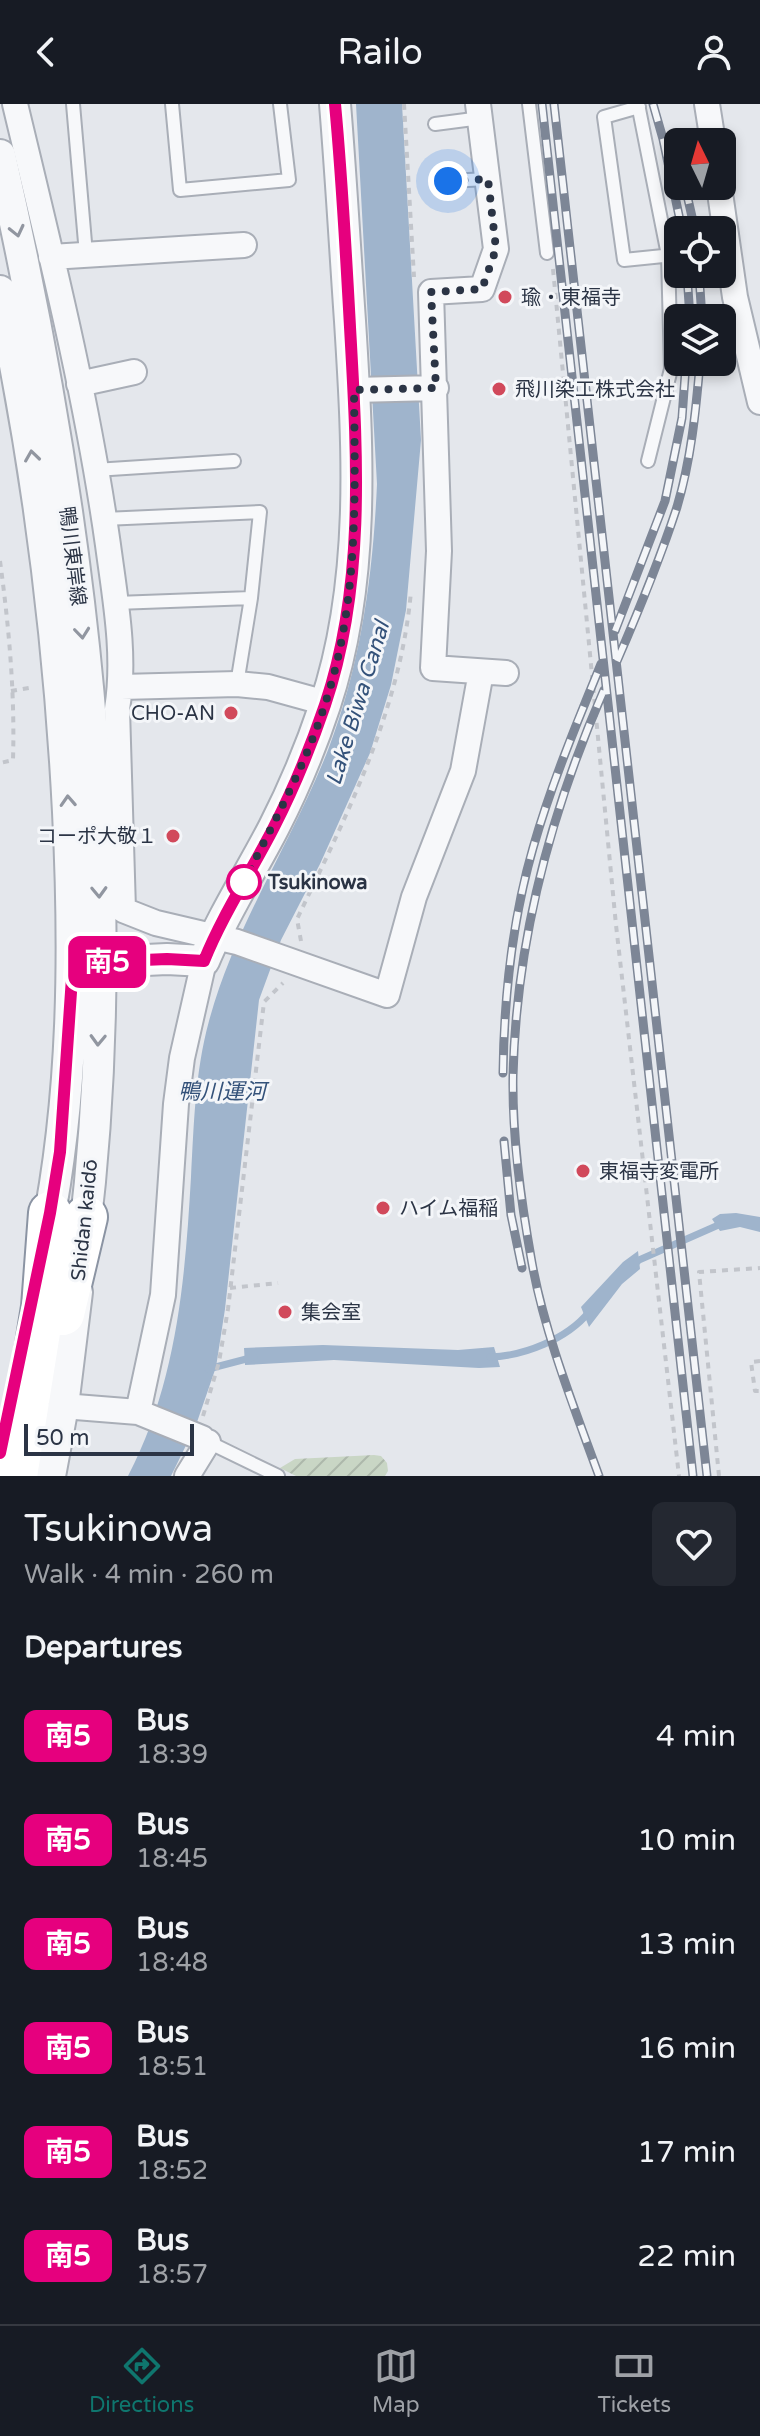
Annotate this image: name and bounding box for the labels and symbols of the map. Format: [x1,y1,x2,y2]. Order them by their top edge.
north arrow [664,128,736,200]
your location [428,161,468,201]
one-way arrow [8,224,25,238]
place label: 瑜・東福寺 [521,286,621,310]
marker: 瑜・東福寺 [496,288,514,306]
place label: 飛川染工株式会社 [515,378,675,402]
marker: 飛川染工株式会社 [490,380,508,398]
one-way arrow [24,449,41,462]
street label: 鴨川東岸線 [54,505,90,607]
water label: Lake Biwa Canal [321,616,396,788]
one-way arrow [74,627,91,640]
place label: CHO-AN [131,702,215,726]
marker: CHO-AN [222,704,240,722]
one-way arrow [59,794,76,807]
place label: コーポ大敬１ [37,825,157,849]
marker: コーポ大敬１ [164,827,182,845]
marker: Tsukinowa [227,865,261,899]
place label: Tsukinowa [267,871,367,895]
one-way arrow [90,886,108,899]
line badge: 南5 [71,936,143,988]
one-way arrow [90,1034,107,1047]
water label: 鴨川運河 [178,1079,270,1105]
street label: Shidan kaidō [67,1158,103,1282]
place label: 東福寺変電所 [599,1160,719,1184]
marker: 東福寺変電所 [574,1162,592,1180]
place label: ハイム福稲 [399,1197,498,1221]
marker: ハイム福稲 [374,1199,392,1217]
place label: 集会室 [301,1301,361,1325]
marker: 集会室 [276,1303,294,1321]
scale bar [24,1420,194,1456]

